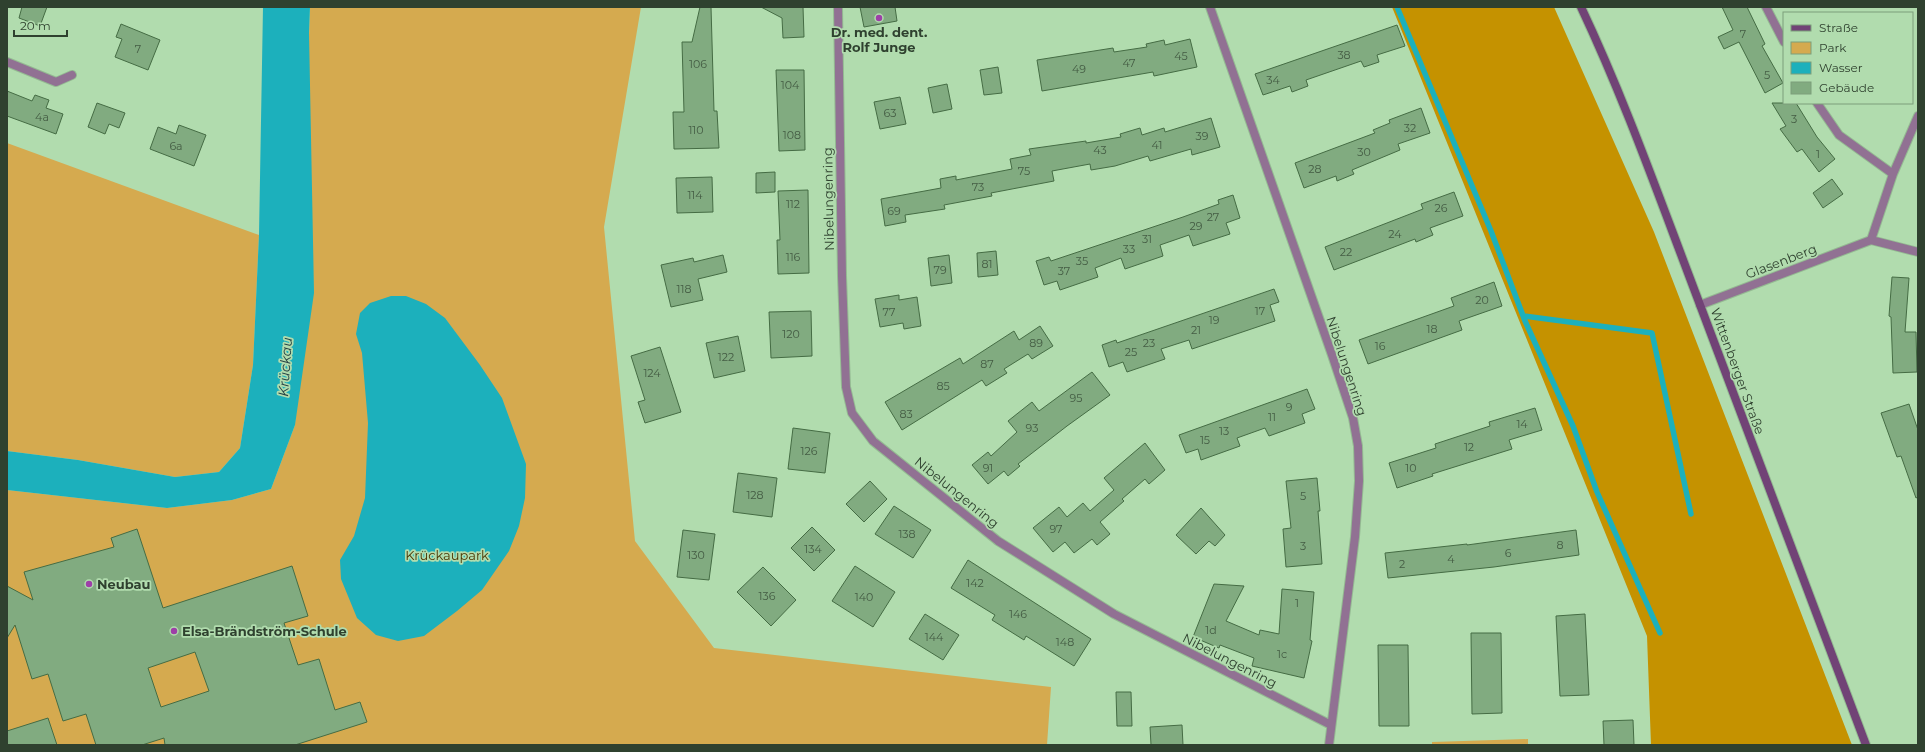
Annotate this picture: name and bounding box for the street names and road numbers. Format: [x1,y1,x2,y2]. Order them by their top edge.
street label: Nibelungenring [819,147,837,251]
street label: Glasenberg [1743,240,1819,282]
street label: Wittenberger Straße [1708,305,1768,437]
street label: Nibelungenring [1323,314,1371,418]
street label: Nibelungenring [912,453,1002,531]
street label: Nibelungenring [1180,629,1280,691]

